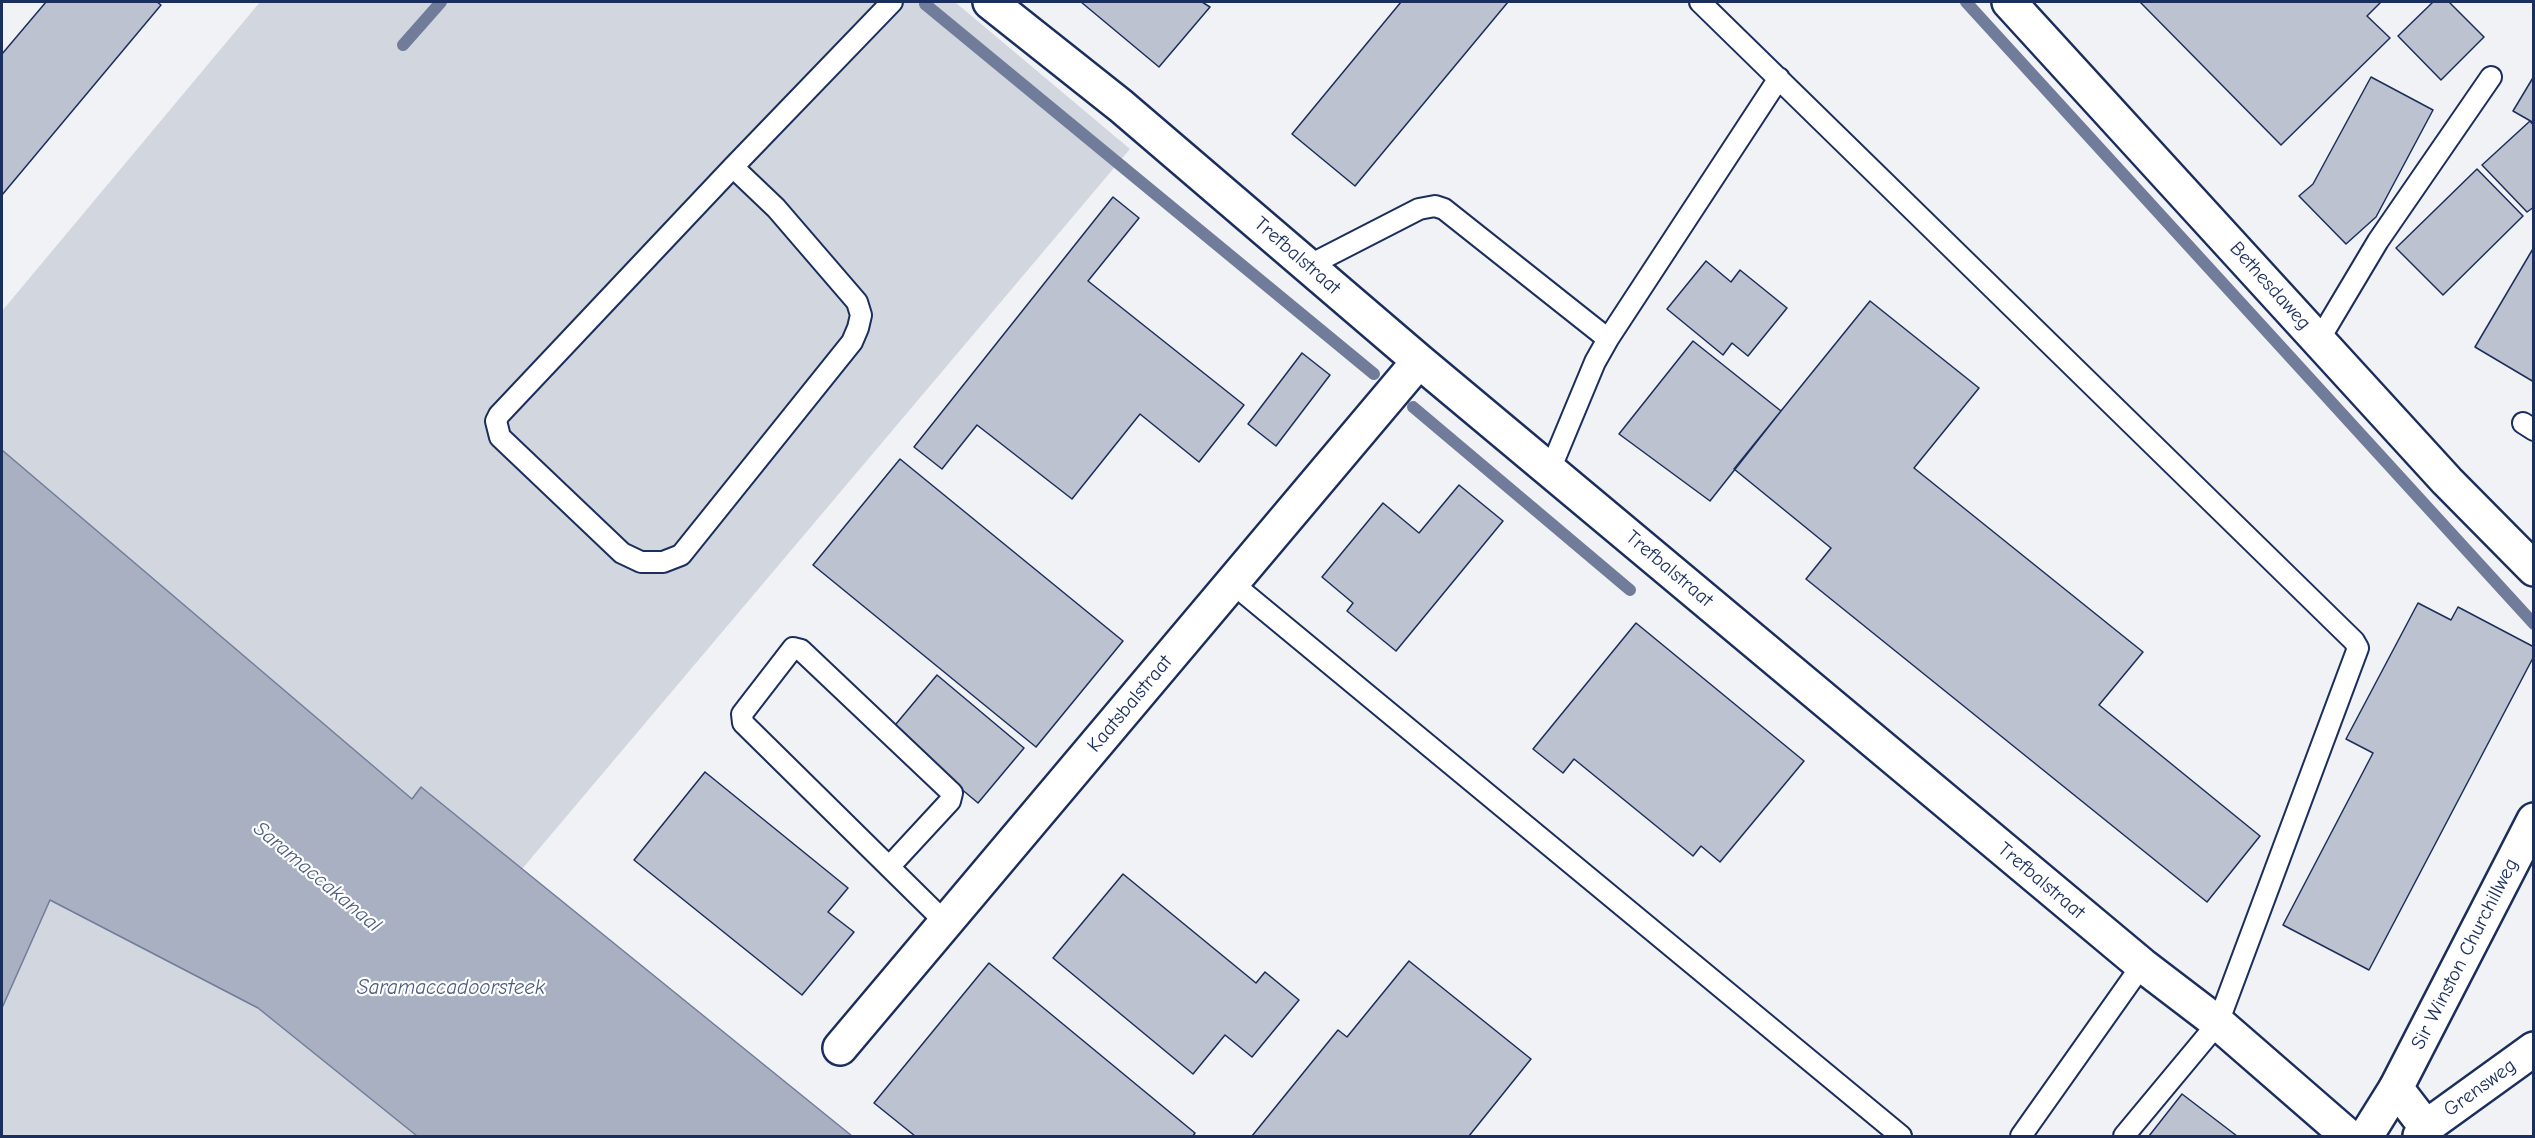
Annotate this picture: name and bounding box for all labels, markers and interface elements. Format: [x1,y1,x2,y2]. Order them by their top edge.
street label: Trefbalstraat [1249,212,1345,300]
street label: Bethesdaweg [2224,237,2316,335]
street label: Trefbalstraat [1620,525,1718,613]
street label: Kaatsbalstraat [1082,651,1178,757]
water label: Saramaccakanaal [248,816,386,938]
street label: Trefbalstraat [1992,837,2090,925]
street label: Sir Winston Churchillweg [2406,854,2524,1054]
water label: Saramaccadoorsteek [357,975,545,1001]
street label: Grensweg [2439,1054,2521,1122]

